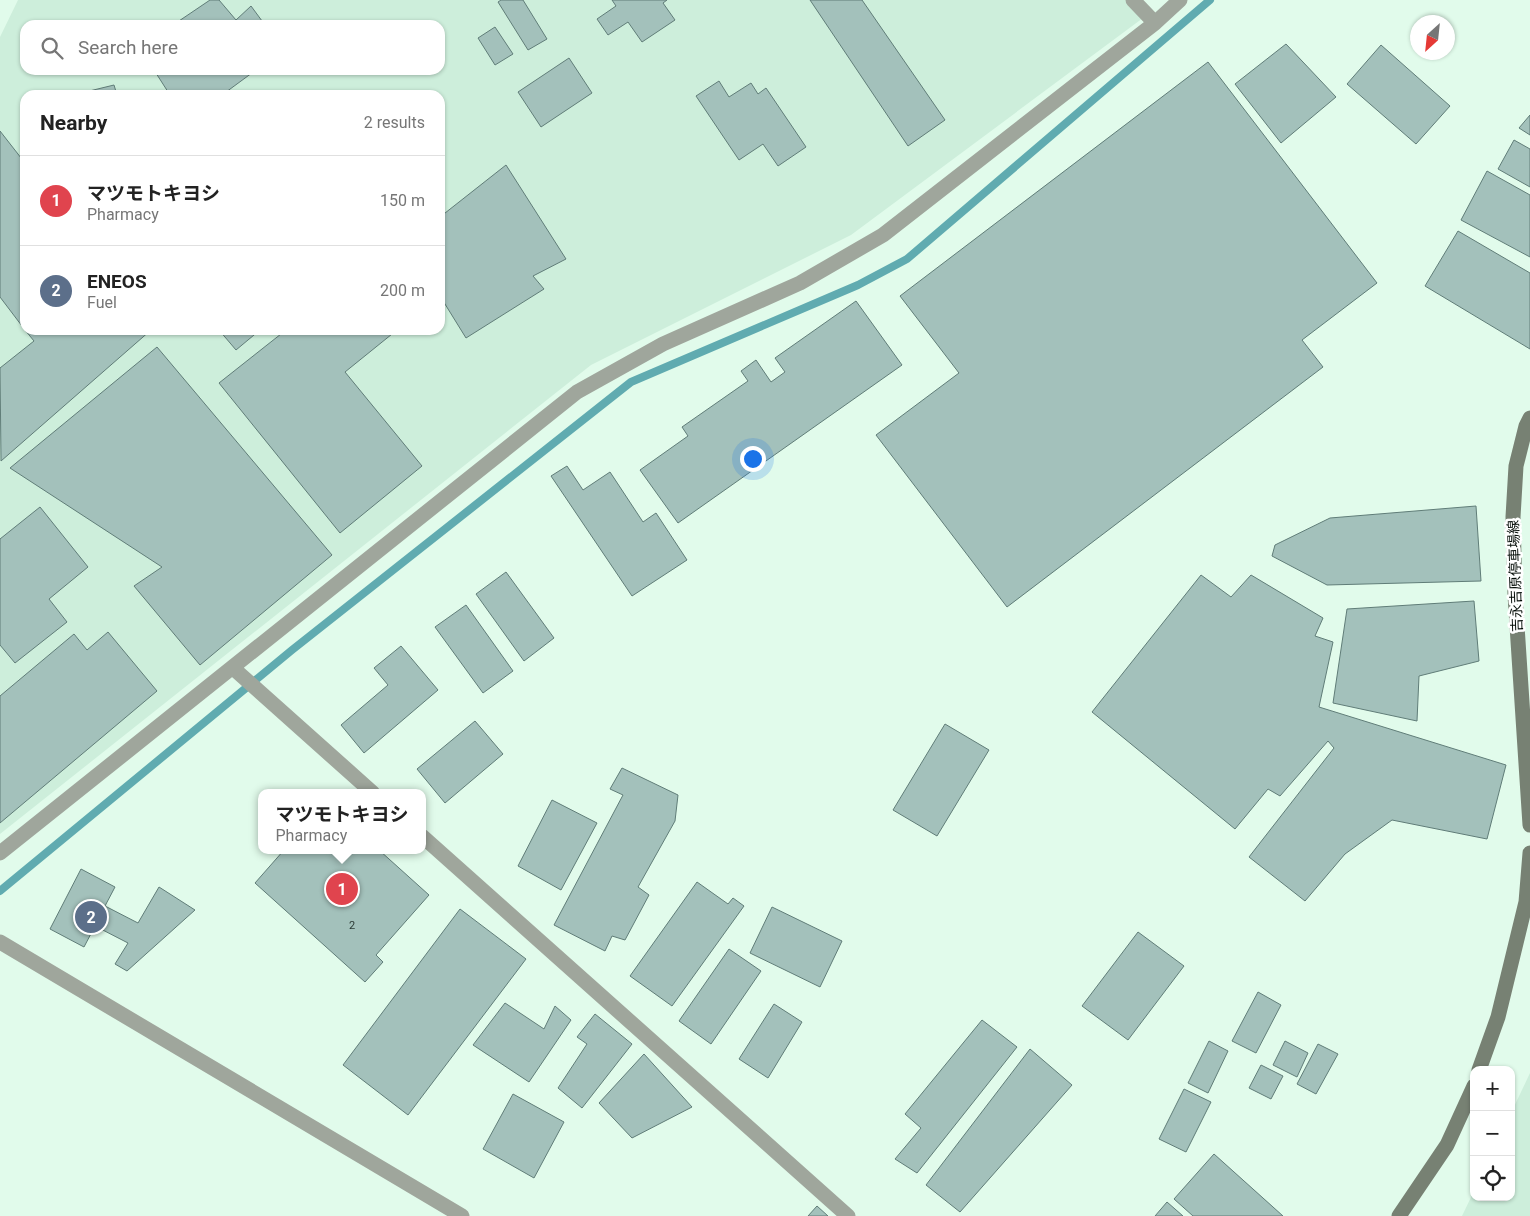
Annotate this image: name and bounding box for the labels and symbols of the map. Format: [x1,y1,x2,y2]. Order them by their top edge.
north arrow [1410,15,1455,60]
your location [740,446,766,472]
street label: 吉永吉原停車場線 [1505,520,1525,632]
pin: 1 [326,870,358,908]
pin: 2 [75,898,107,936]
house number: 2 [349,919,355,932]

